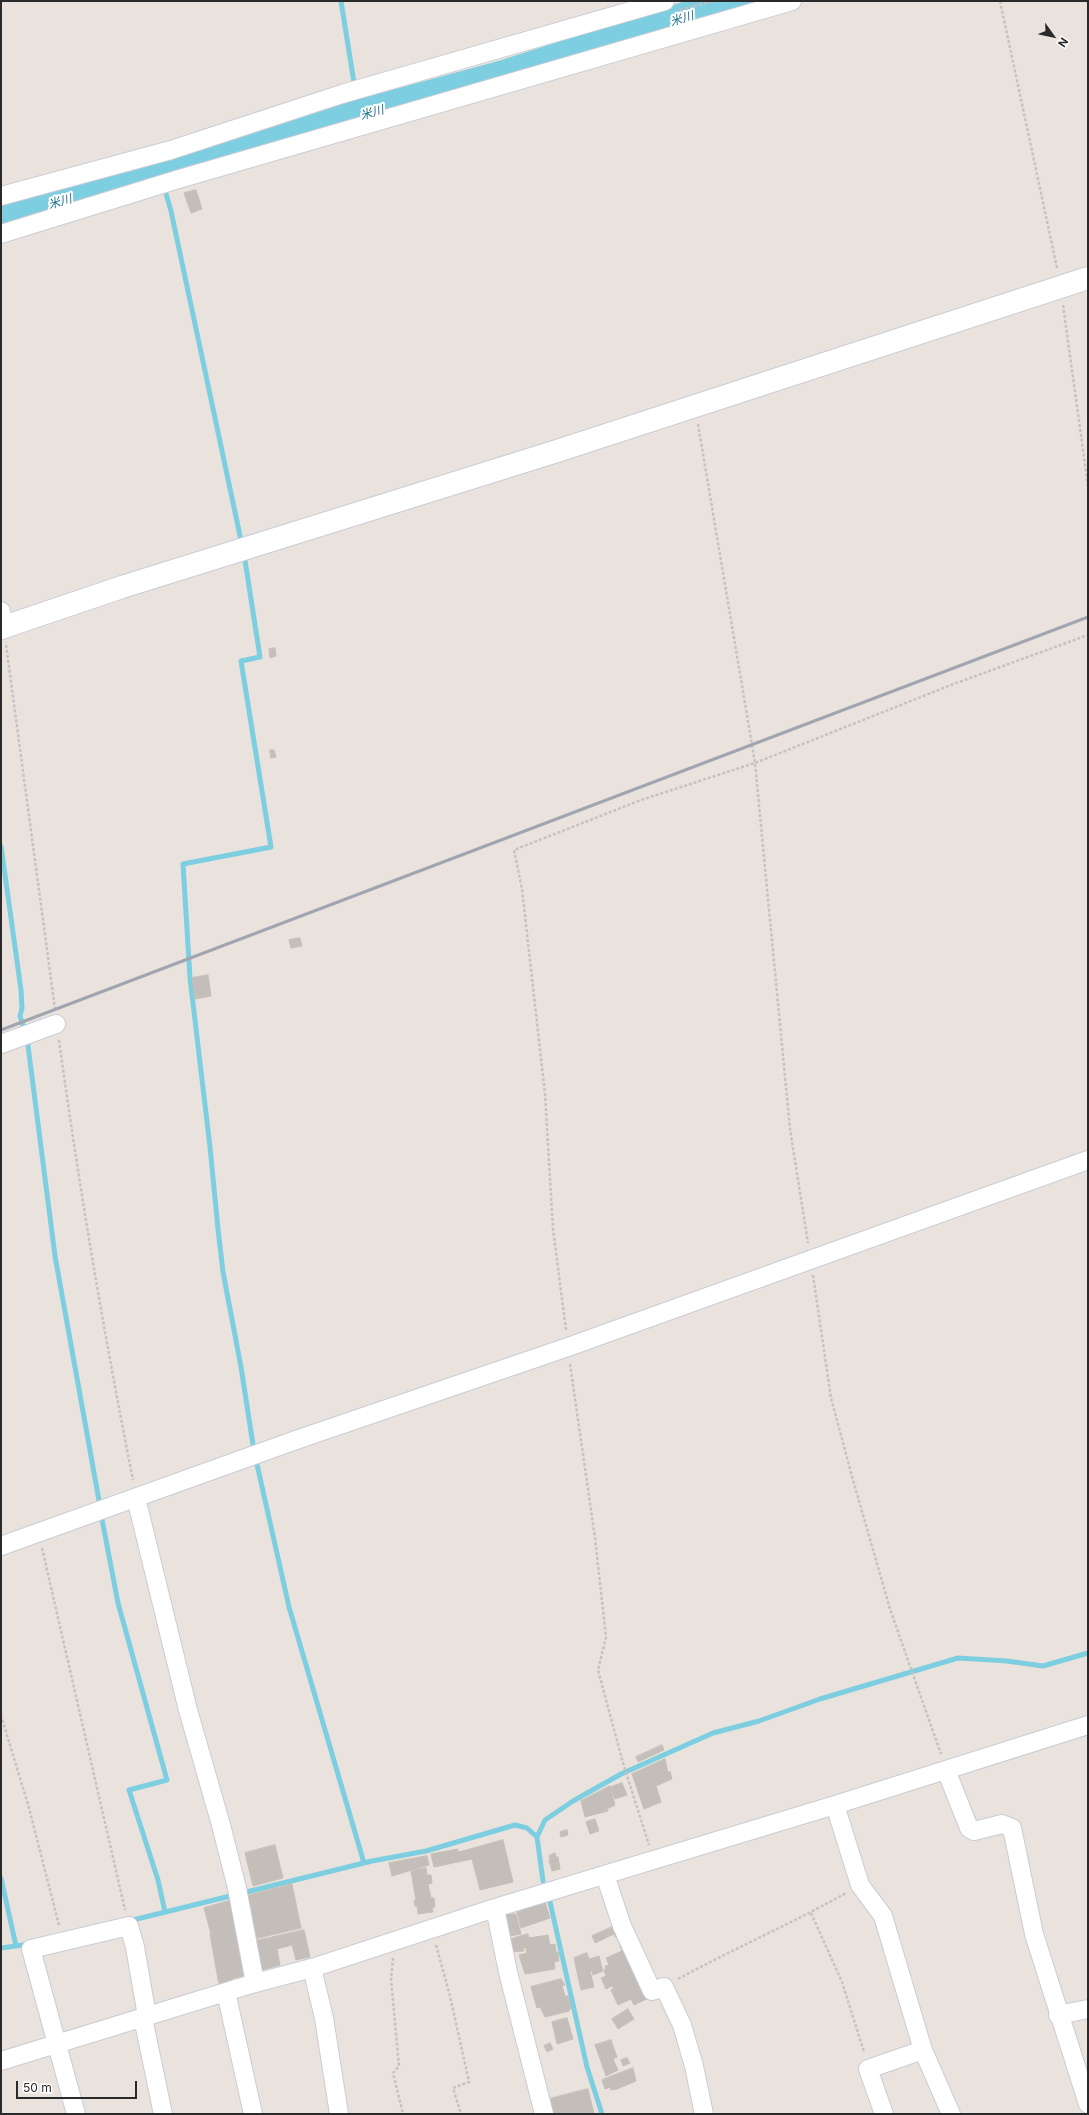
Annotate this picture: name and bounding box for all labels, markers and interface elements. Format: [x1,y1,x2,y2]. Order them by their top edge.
water label: 米川 [668,9,696,29]
north arrow [1033,16,1073,56]
text: N [1055,35,1071,50]
water label: 米川 [358,103,386,123]
water label: 米川 [46,192,74,212]
scale bar [18,2073,139,2099]
text: 50 m [23,2080,52,2095]

